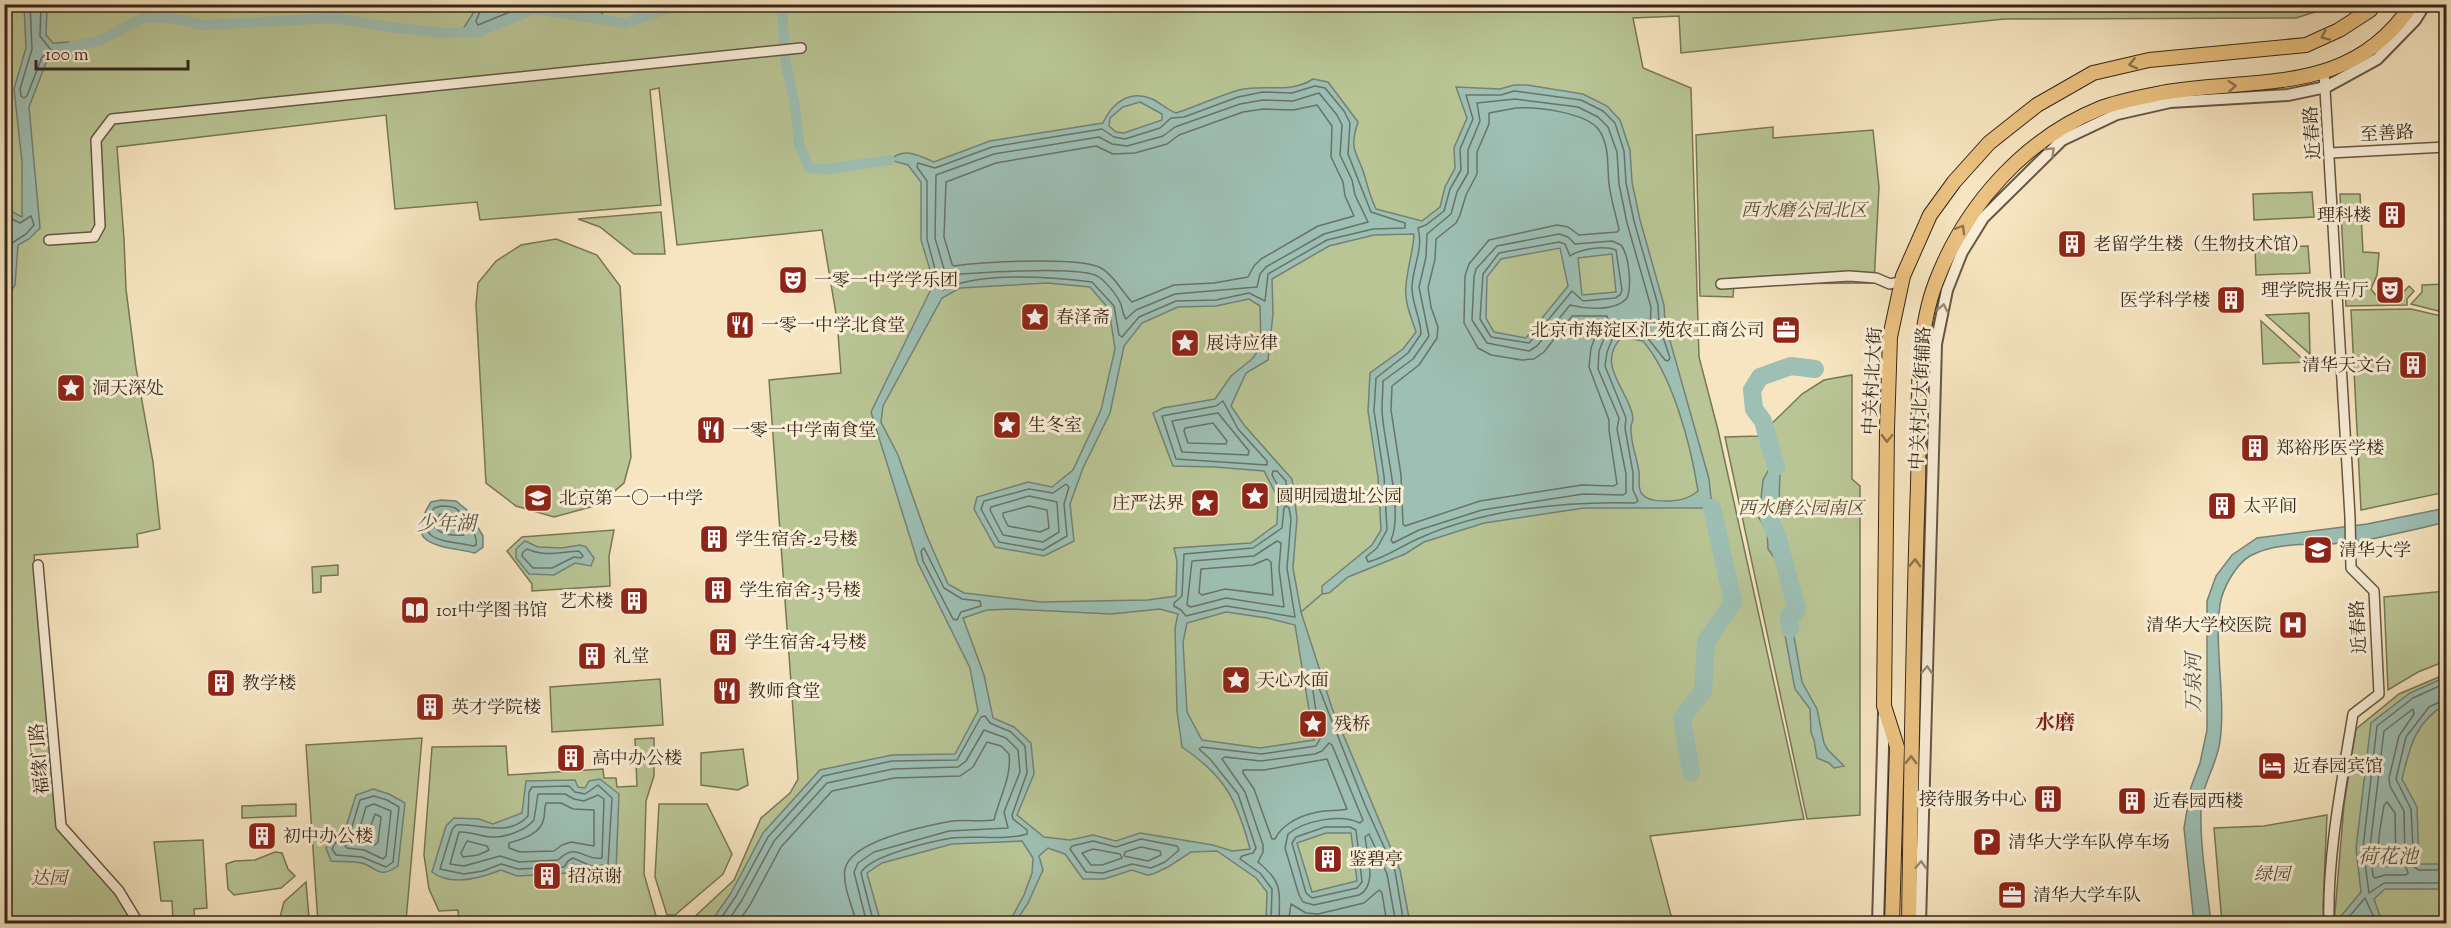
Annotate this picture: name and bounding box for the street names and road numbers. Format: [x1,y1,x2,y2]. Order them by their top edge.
street label: 近春路 [2299,105,2329,161]
street label: 至善路 [2359,121,2415,149]
street label: 中关村北大街 [1858,326,1890,436]
street label: 中关村北大街辅路 [1905,326,1939,471]
street label: 近春路 [2346,599,2374,655]
street label: 福缘门路 [25,722,57,796]

